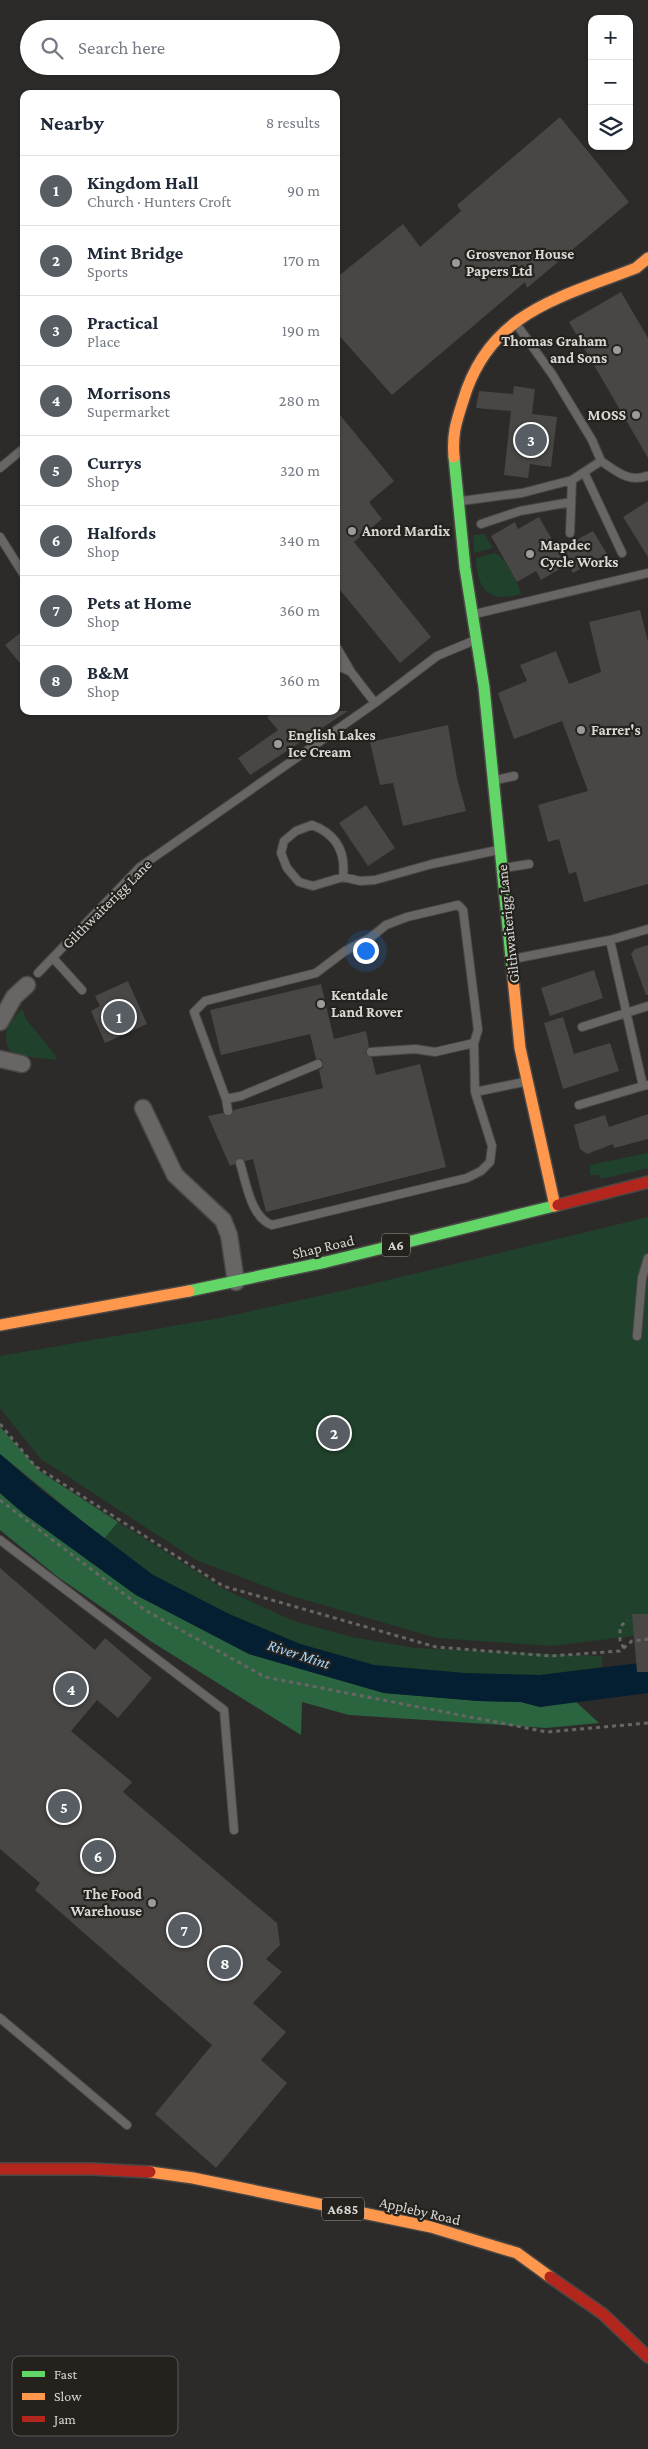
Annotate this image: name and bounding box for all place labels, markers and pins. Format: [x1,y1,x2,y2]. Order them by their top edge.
place label: Grosvenor House Papers Ltd [466,246,574,279]
marker: Grosvenor House Papers Ltd [450,257,462,269]
place label: Thomas Graham and Sons [501,333,607,366]
marker: Thomas Graham and Sons [611,344,623,356]
place label: MOSS [588,407,626,423]
marker: MOSS [630,409,642,421]
pin: 3 [515,421,547,459]
place label: Anord Mardix [361,523,451,539]
marker: Anord Mardix [346,525,358,537]
place label: Mapdec Cycle Works [540,537,618,570]
marker: Mapdec Cycle Works [524,548,536,560]
place label: Farrer's [591,722,641,738]
marker: Farrer's [575,724,587,736]
place label: English Lakes Ice Cream [288,727,376,760]
marker: English Lakes Ice Cream [272,738,284,750]
place label: Kentdale Land Rover [331,987,403,1020]
pin: 1 [103,998,135,1036]
marker: Kentdale Land Rover [315,998,327,1010]
pin: 2 [318,1414,350,1452]
pin: 4 [55,1670,87,1708]
pin: 5 [48,1788,80,1826]
pin: 6 [82,1837,114,1875]
place label: The Food Warehouse [70,1886,143,1919]
marker: The Food Warehouse [146,1897,158,1909]
pin: 7 [168,1911,200,1949]
pin: 8 [209,1944,241,1982]

